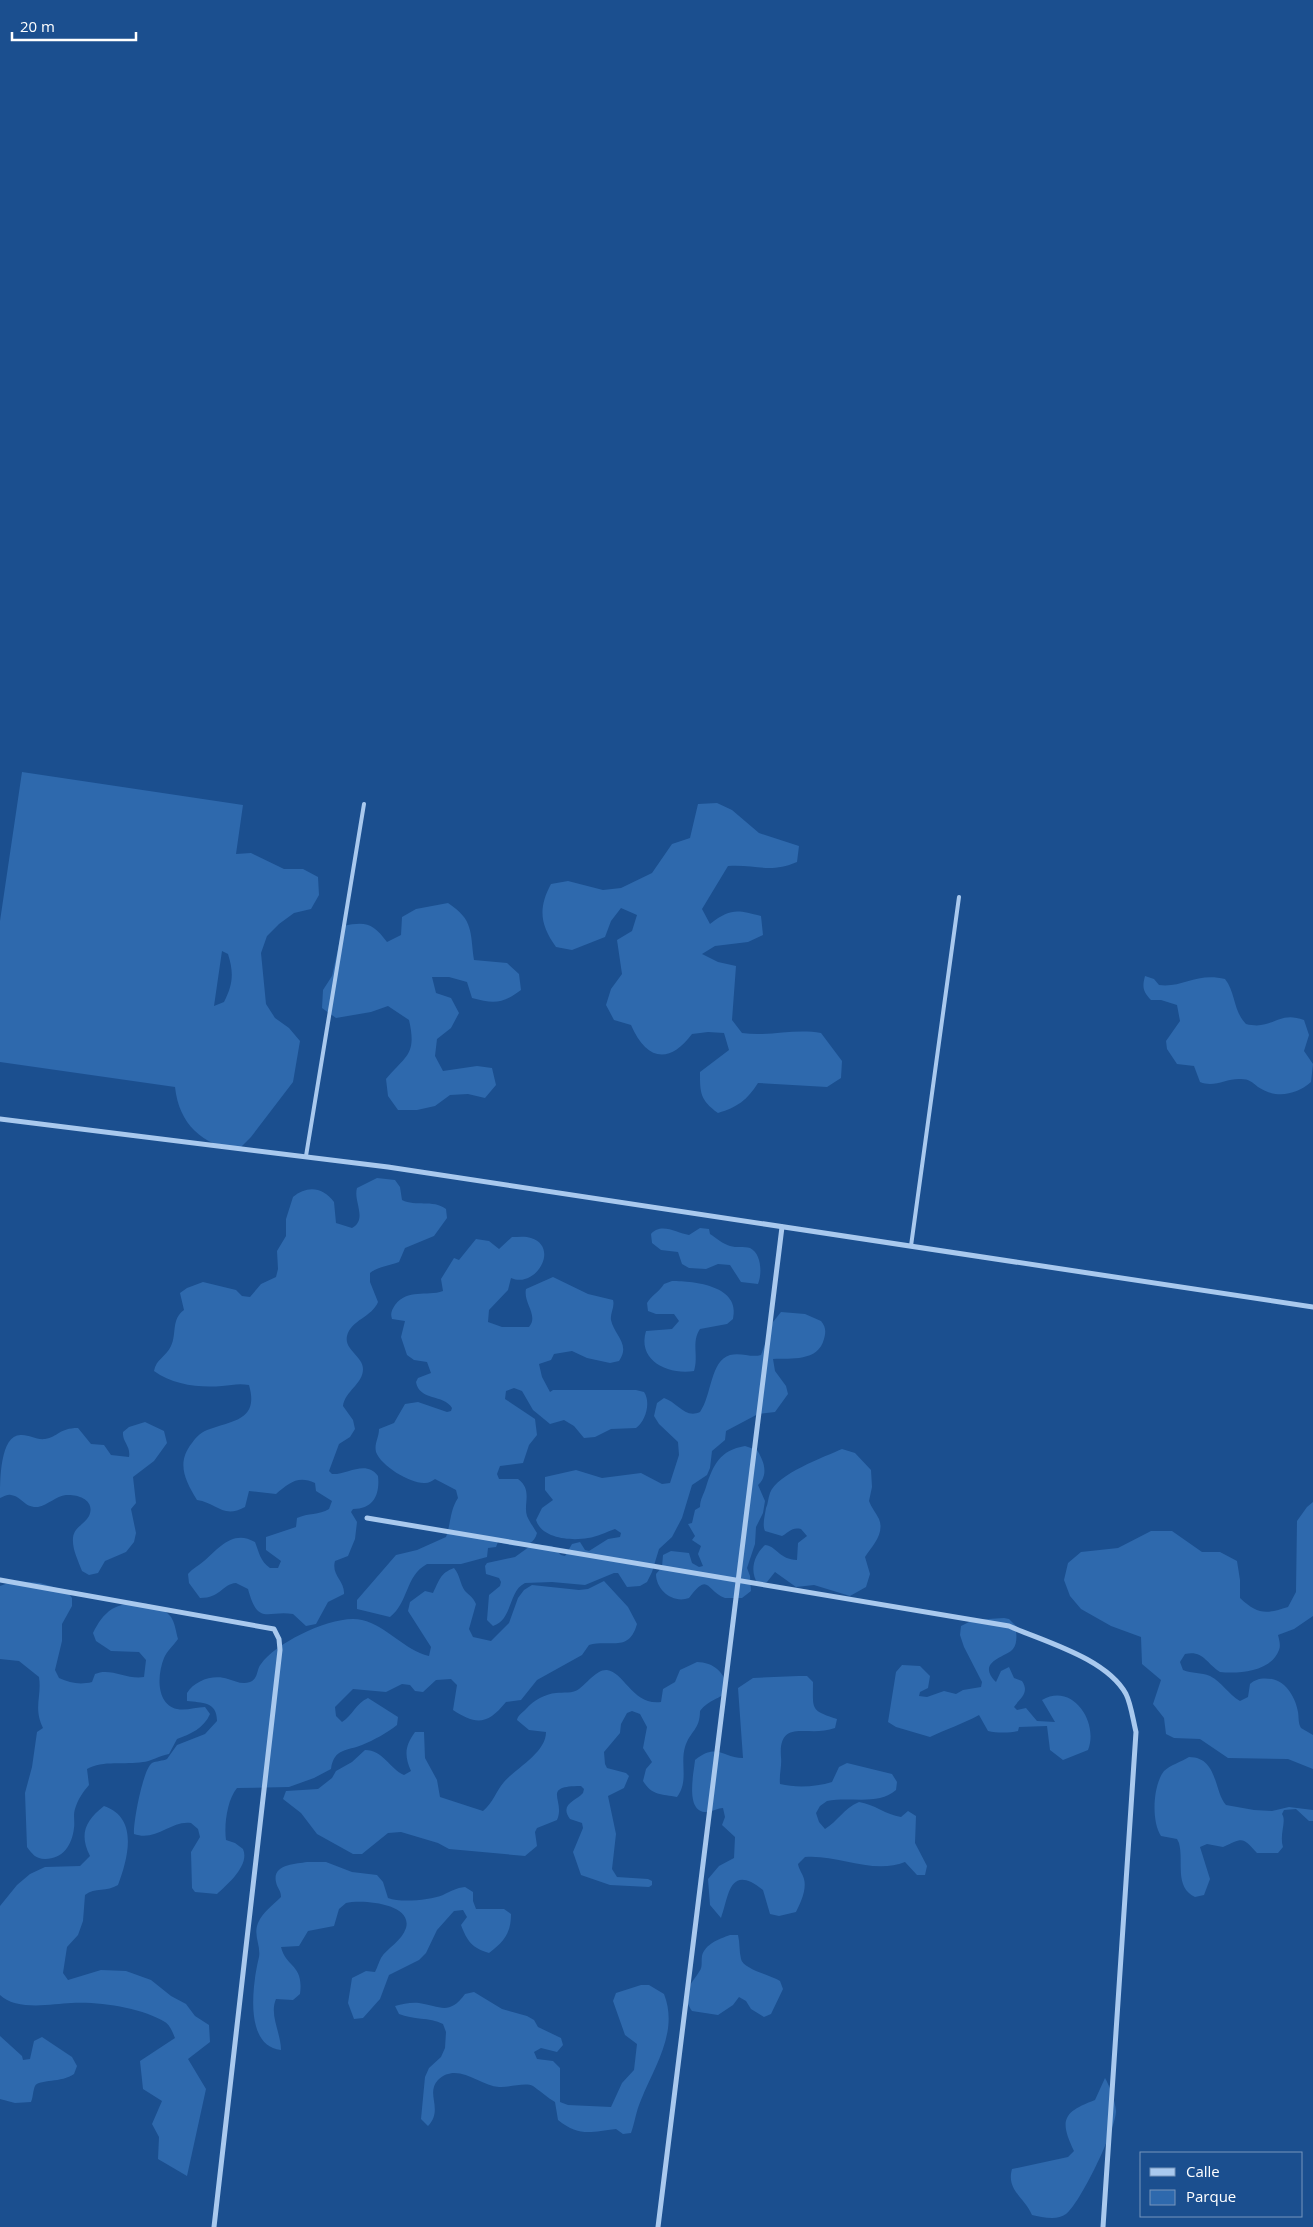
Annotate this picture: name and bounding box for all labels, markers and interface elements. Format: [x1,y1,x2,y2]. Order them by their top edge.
scale bar [12,10,136,42]
text: 20 m [20,16,55,36]
legend [1140,2152,1303,2217]
text: Calle [1186,2161,1220,2181]
text: Parque [1186,2186,1236,2206]

